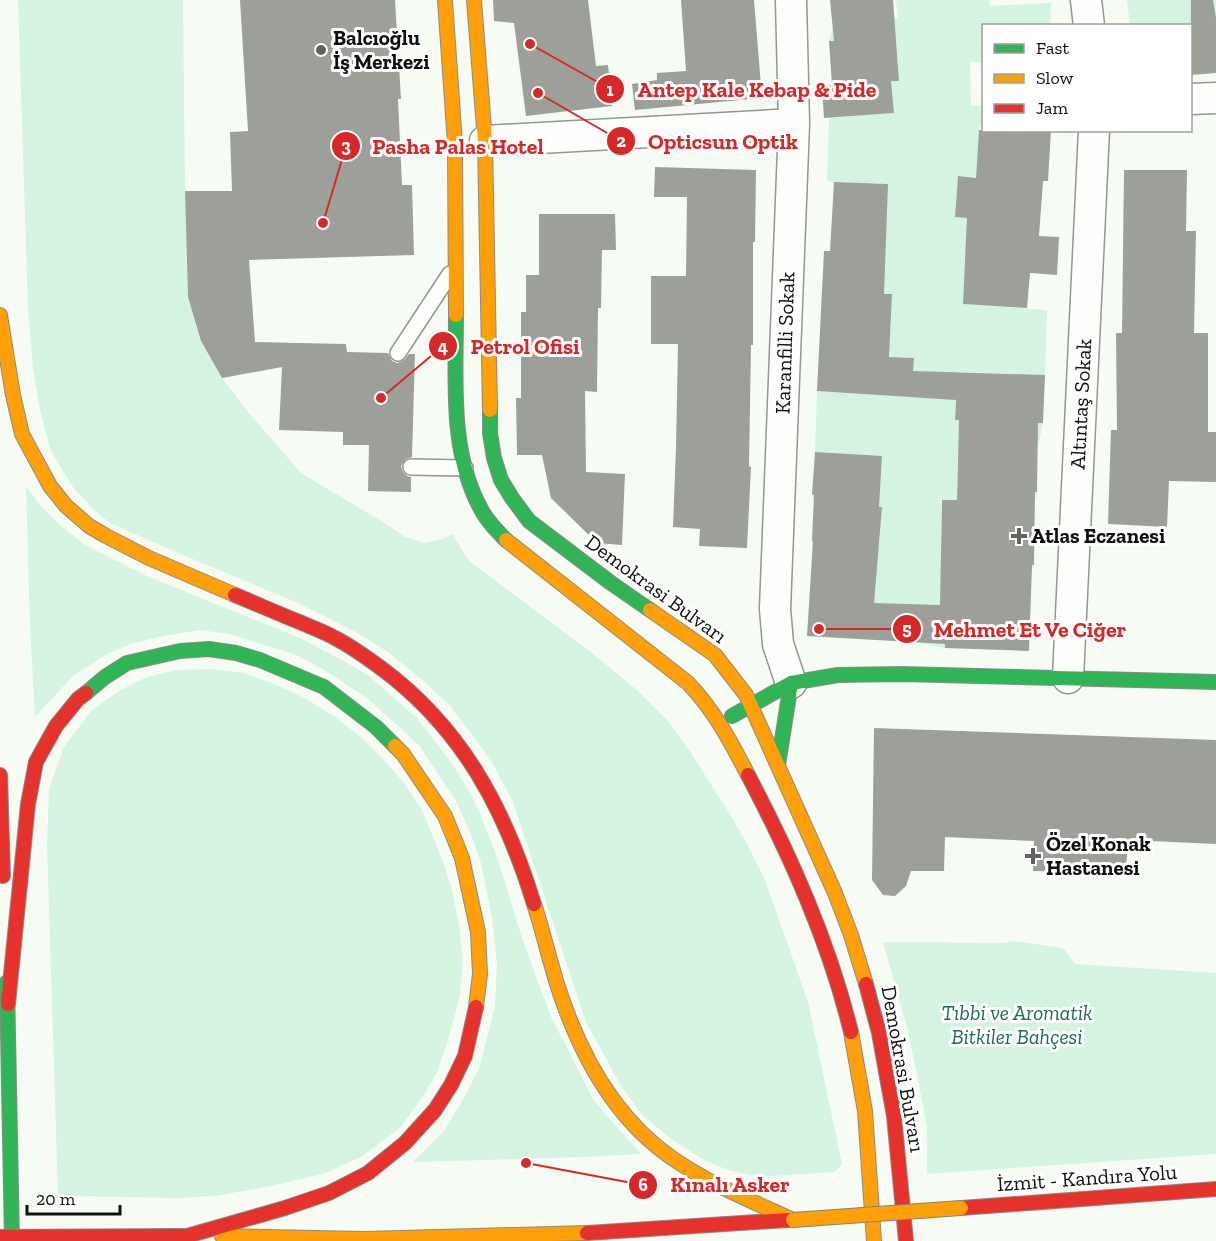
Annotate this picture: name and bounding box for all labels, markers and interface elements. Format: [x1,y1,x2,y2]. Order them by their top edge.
legend [982,24,1192,132]
place label: Balcıoğlu İş Merkezi [333,25,430,74]
text: Fast [1036,37,1069,59]
marker: Balcıoğlu İş Merkezi [314,43,328,57]
text: Slow [1036,67,1073,89]
callout: Antep Kale Kebap & Pide [595,69,888,109]
text: Antep Kale Kebap & Pide [638,76,877,103]
text: 1 [606,79,614,101]
text: Jam [1036,97,1068,119]
callout: Opticsun Optik [606,121,810,161]
callout: Pasha Palas Hotel [331,126,556,166]
text: Opticsun Optik [648,128,798,155]
text: 2 [616,130,626,152]
text: Pasha Palas Hotel [372,133,544,160]
text: 3 [341,135,351,157]
street label: Karanfilli Sokak [770,271,799,415]
callout: Petrol Ofisi [428,326,591,366]
text: Petrol Ofisi [470,333,580,360]
text: 4 [438,336,448,358]
street label: Altıntaş Sokak [1065,338,1096,470]
place label: Atlas Eczanesi [1031,523,1165,548]
street label: Demokrasi Bulvarı [581,529,732,648]
marker: Atlas Eczanesi [1012,529,1026,543]
callout: Mehmet Et Ve Ciğer [892,609,1139,649]
text: Mehmet Et Ve Ciğer [934,616,1127,643]
text: 5 [902,618,912,640]
place label: Özel Konak Hastanesi [1046,831,1151,880]
marker: Özel Konak Hastanesi [1024,847,1042,865]
street label: Demokrasi Bulvarı [877,984,930,1154]
park label: Tıbbi ve Aromatik Bitkiler Bahçesi [942,1000,1092,1049]
street label: İzmit - Kandıra Yolu [996,1159,1178,1196]
callout: Kınalı Asker [628,1165,802,1205]
text: Kınalı Asker [670,1171,790,1198]
text: 6 [638,1174,648,1196]
scale bar [27,1178,120,1216]
text: 20 m [36,1188,76,1210]

